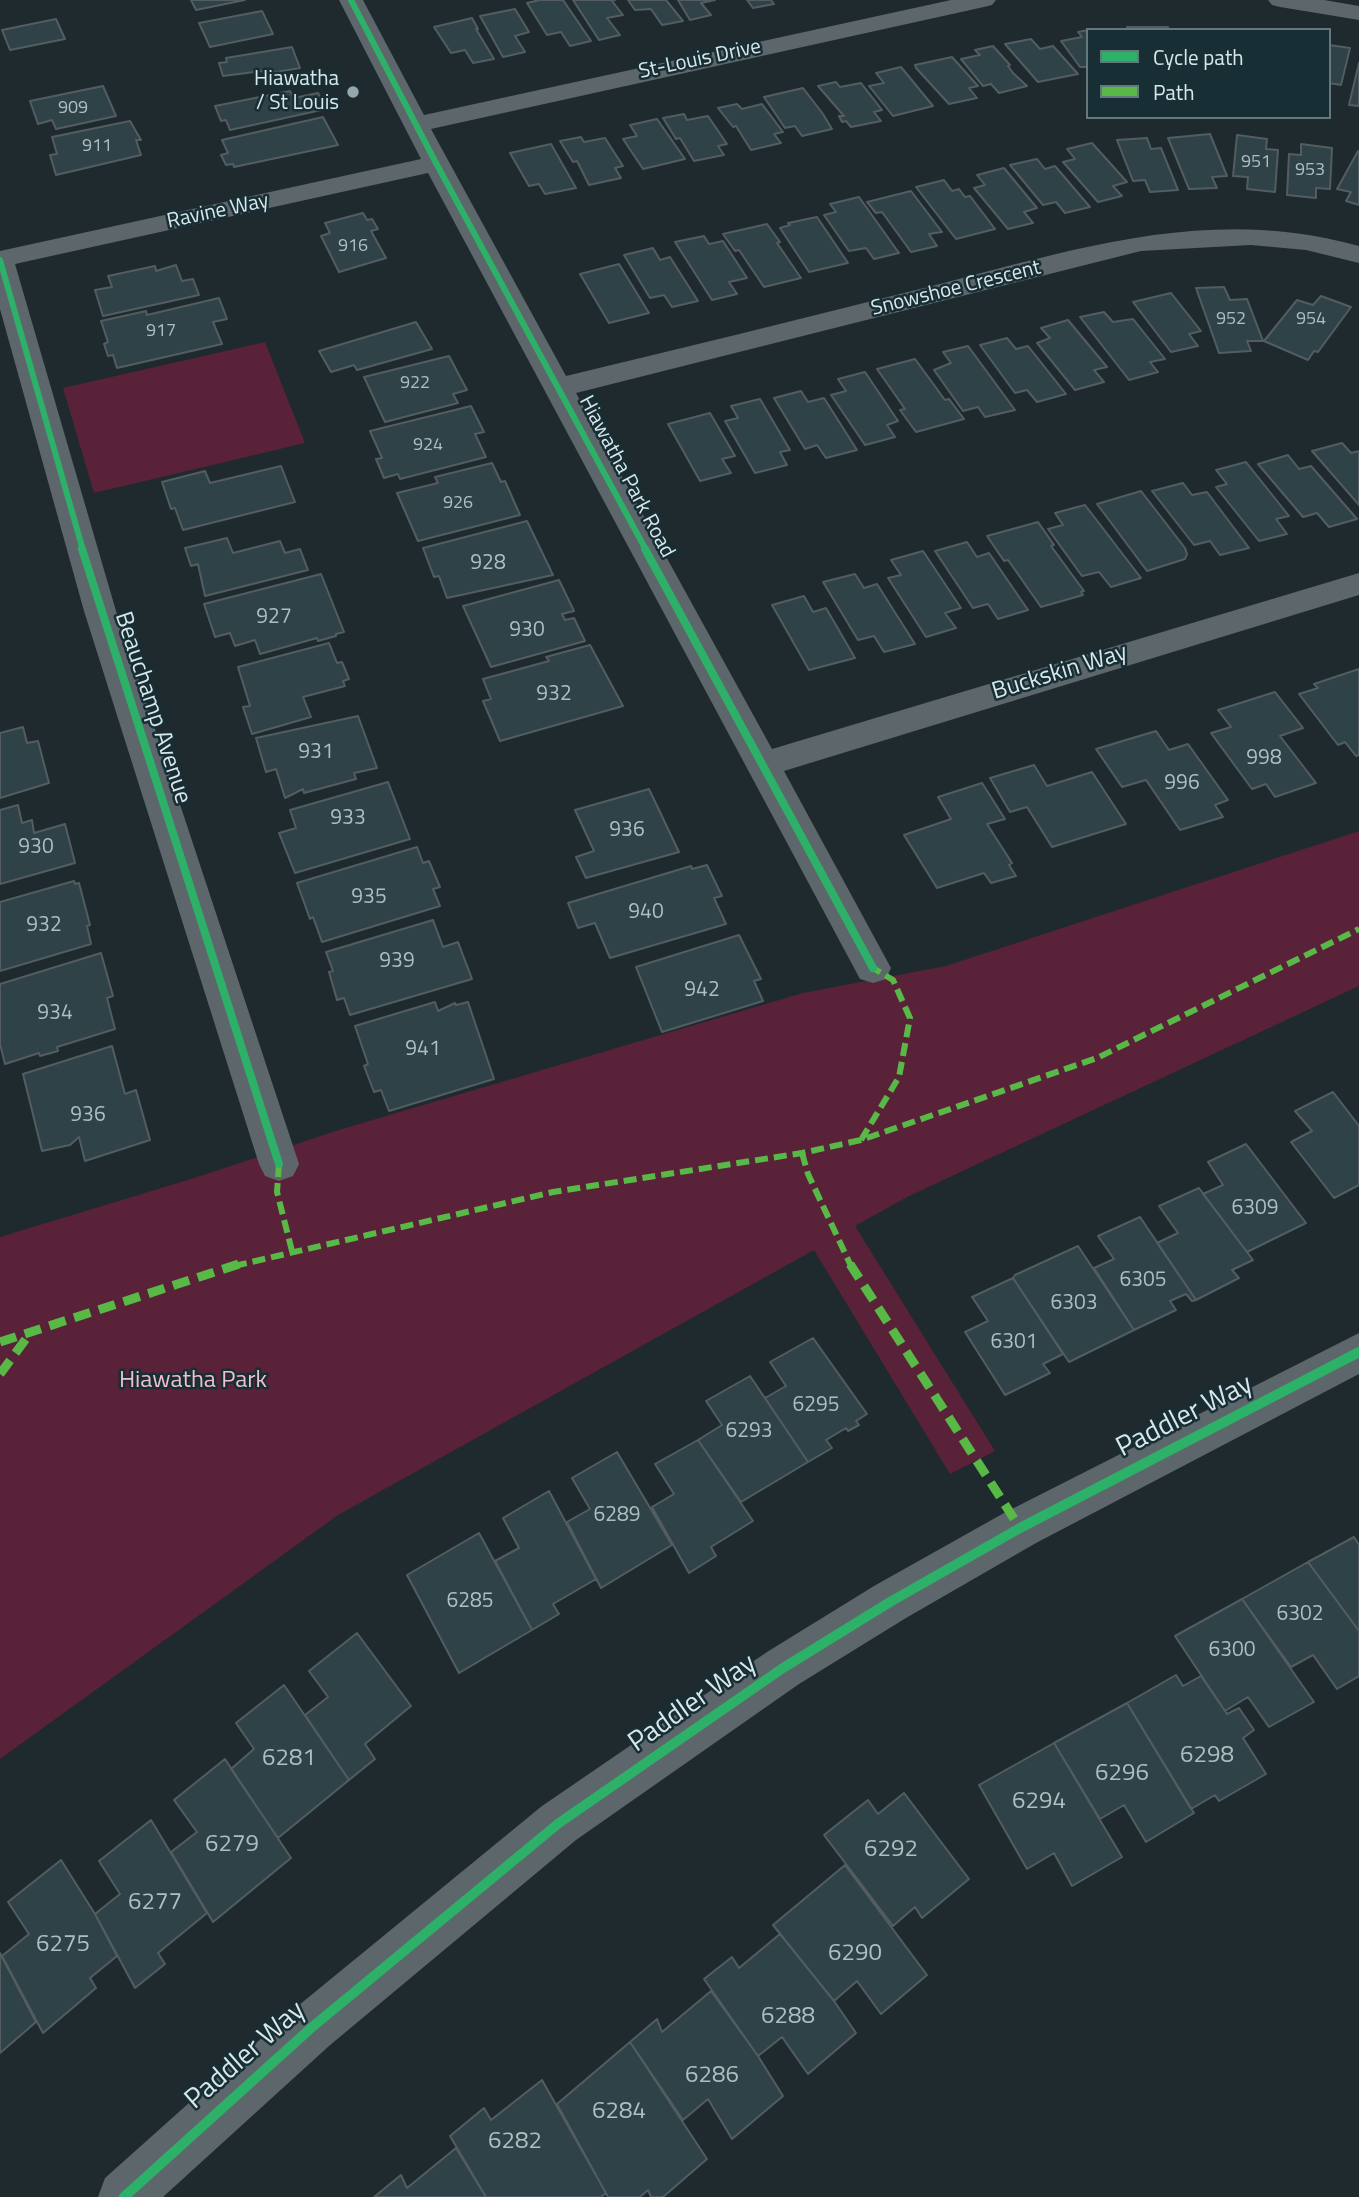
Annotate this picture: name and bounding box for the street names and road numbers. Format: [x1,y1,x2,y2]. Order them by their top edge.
street label: St-Louis Drive [637,35,763,85]
street label: Ravine Way [165,189,271,235]
street label: Snowshoe Crescent [869,256,1043,322]
street label: Hiawatha Park Road [573,392,679,562]
street label: Beauchamp Avenue [107,608,197,808]
street label: Buckskin Way [989,639,1131,707]
street label: Paddler Way [1111,1368,1259,1466]
street label: Paddler Way [623,1648,763,1760]
street label: Paddler Way [179,1995,313,2117]

